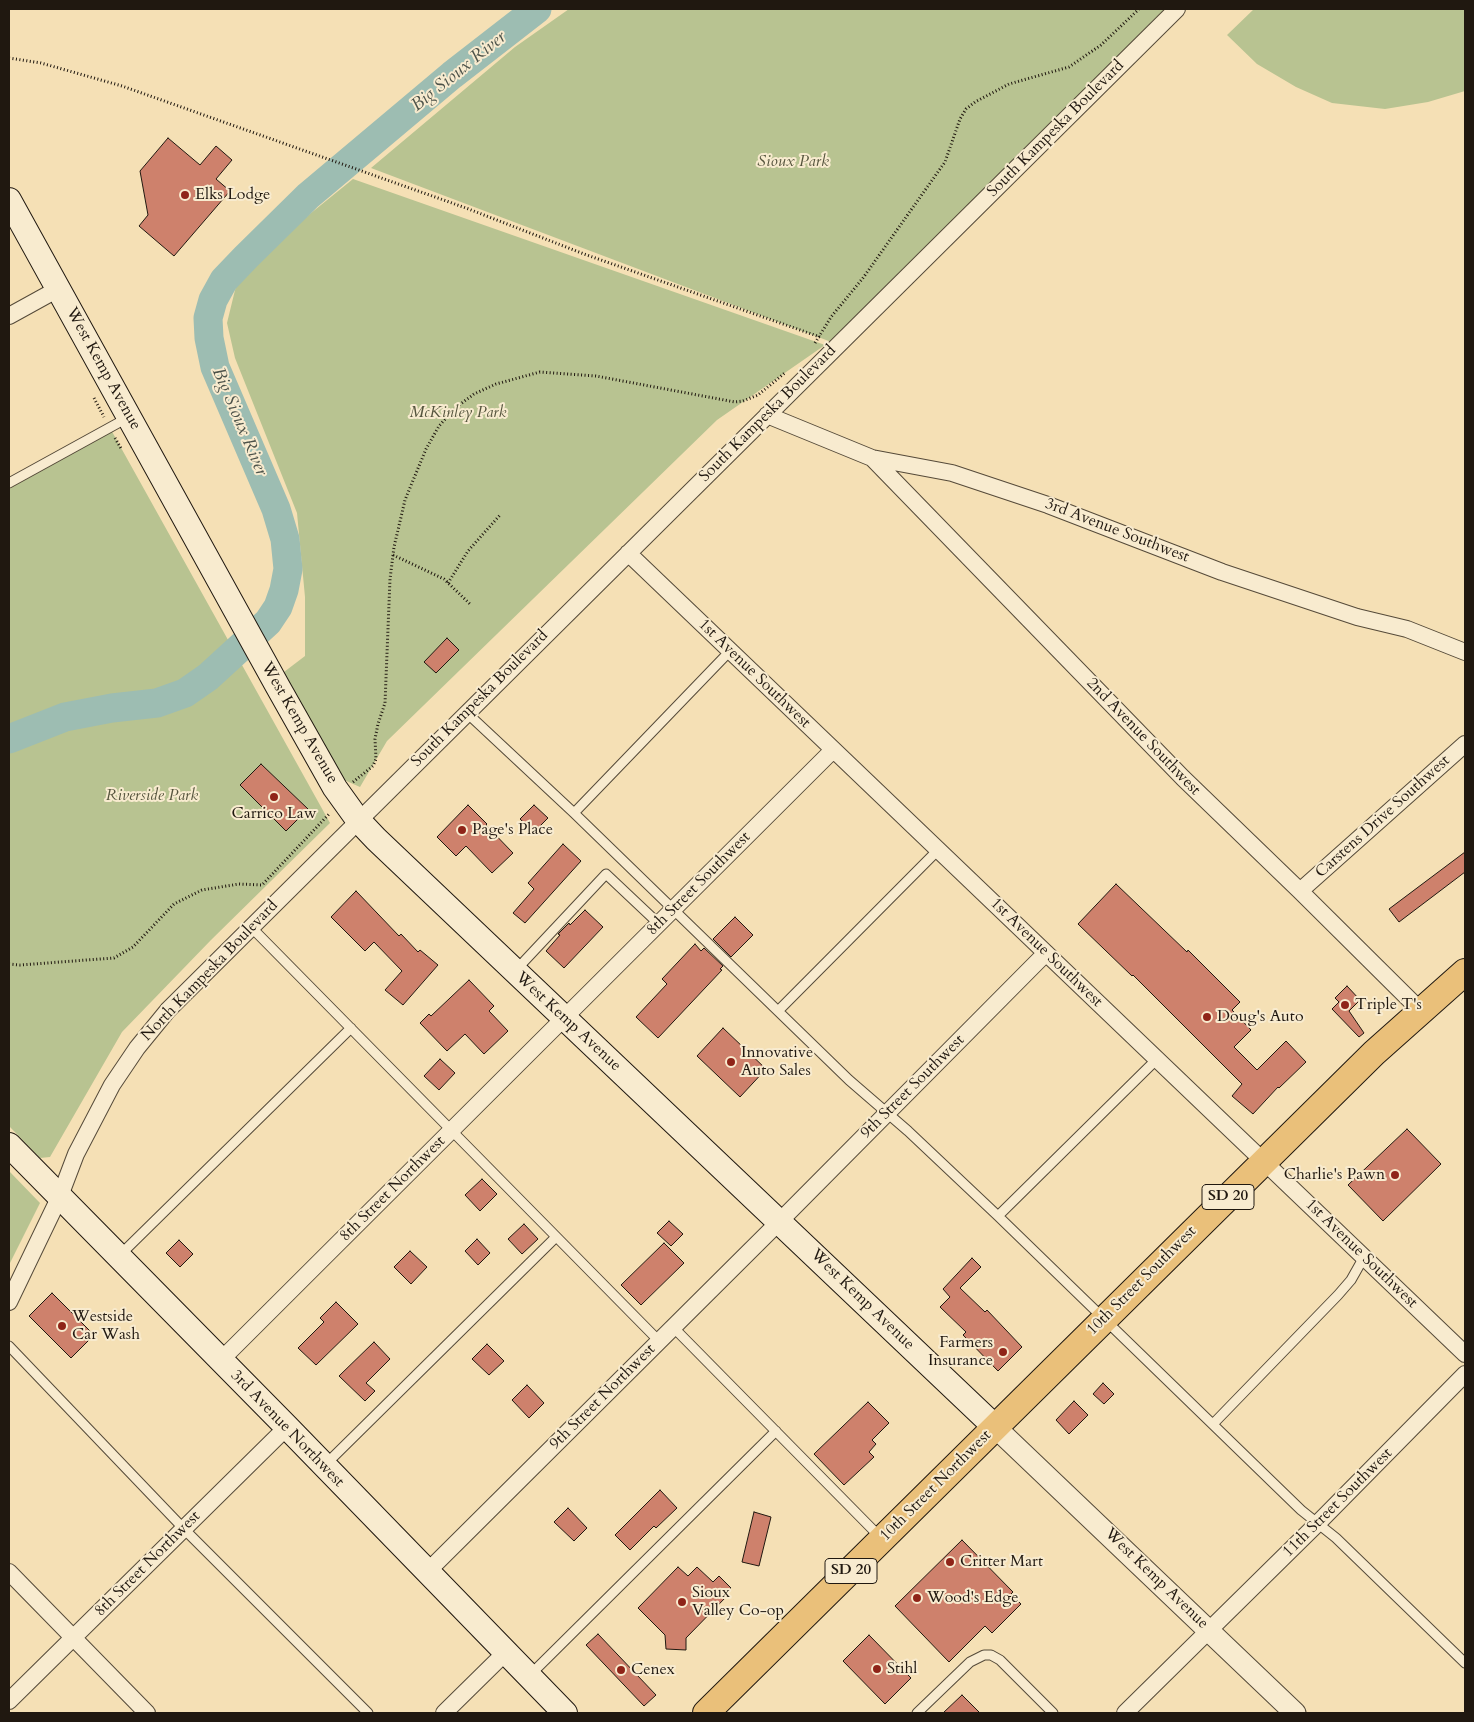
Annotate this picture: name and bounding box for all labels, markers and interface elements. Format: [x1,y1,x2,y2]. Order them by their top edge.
water label: Big Sioux River [407,27,511,117]
street label: South Kampeska Boulevard [984,57,1128,201]
park label: Sioux Park [757,152,829,172]
place label: Elks Lodge [195,185,270,205]
marker: Elks Lodge [179,189,191,201]
street label: West Kemp Avenue [61,304,145,434]
street label: South Kampeska Boulevard [696,342,840,486]
water label: Big Sioux River [206,365,272,479]
park label: McKinley Park [410,403,506,423]
street label: 3rd Avenue Southwest [1042,495,1192,567]
street label: 1st Avenue Southwest [694,615,814,733]
street label: South Kampeska Boulevard [408,627,552,771]
street label: West Kemp Avenue [256,659,342,787]
street label: 2nd Avenue Southwest [1082,674,1204,800]
street label: Carstens Drive Southwest [1312,752,1454,882]
park label: Riverside Park [106,786,198,806]
marker: Carrico Law [268,791,280,803]
place label: Carrico Law [232,804,316,824]
place label: Page's Place [472,820,553,840]
marker: Page's Place [456,824,468,836]
street label: 8th Street Southwest [643,828,755,940]
street label: 1st Avenue Southwest [986,894,1106,1012]
street label: North Kampeska Boulevard [138,897,282,1045]
street label: West Kemp Avenue [511,968,625,1076]
place label: Triple T's [1355,995,1422,1015]
marker: Triple T's [1339,999,1351,1011]
place label: Doug's Auto [1217,1007,1304,1027]
marker: Doug's Auto [1201,1011,1213,1023]
street label: 9th Street Southwest [857,1031,969,1143]
place label: Innovative Auto Sales [741,1043,813,1081]
marker: Innovative Auto Sales [725,1056,737,1068]
street label: 8th Street Northwest [336,1132,450,1246]
place label: Charlie's Pawn [1284,1165,1385,1185]
marker: Charlie's Pawn [1389,1169,1401,1181]
road number: SD 20 [1202,1184,1254,1210]
street label: 1st Avenue Southwest [1301,1195,1421,1313]
street label: 10th Street Southwest [1083,1222,1201,1340]
street label: West Kemp Avenue [806,1245,918,1355]
place label: Westside Car Wash [72,1307,140,1345]
marker: Westside Car Wash [56,1320,68,1332]
place label: Farmers Insurance [928,1333,993,1371]
street label: 9th Street Northwest [546,1340,660,1454]
marker: Farmers Insurance [997,1346,1009,1358]
street label: 3rd Avenue Northwest [226,1366,348,1492]
street label: 10th Street Northwest [876,1426,996,1546]
street label: 11th Street Southwest [1279,1444,1397,1562]
street label: 8th Street Northwest [91,1507,205,1621]
street label: West Kemp Avenue [1100,1524,1212,1634]
place label: Critter Mart [960,1552,1043,1572]
marker: Critter Mart [944,1556,956,1568]
road number: SD 20 [825,1558,877,1584]
place label: Sioux Valley Co-op [692,1583,784,1621]
place label: Wood's Edge [927,1588,1018,1608]
marker: Wood's Edge [911,1592,923,1604]
marker: Sioux Valley Co-op [676,1596,688,1608]
place label: Stihl [887,1659,917,1679]
place label: Cenex [631,1660,675,1680]
marker: Stihl [871,1663,883,1675]
marker: Cenex [615,1664,627,1676]

